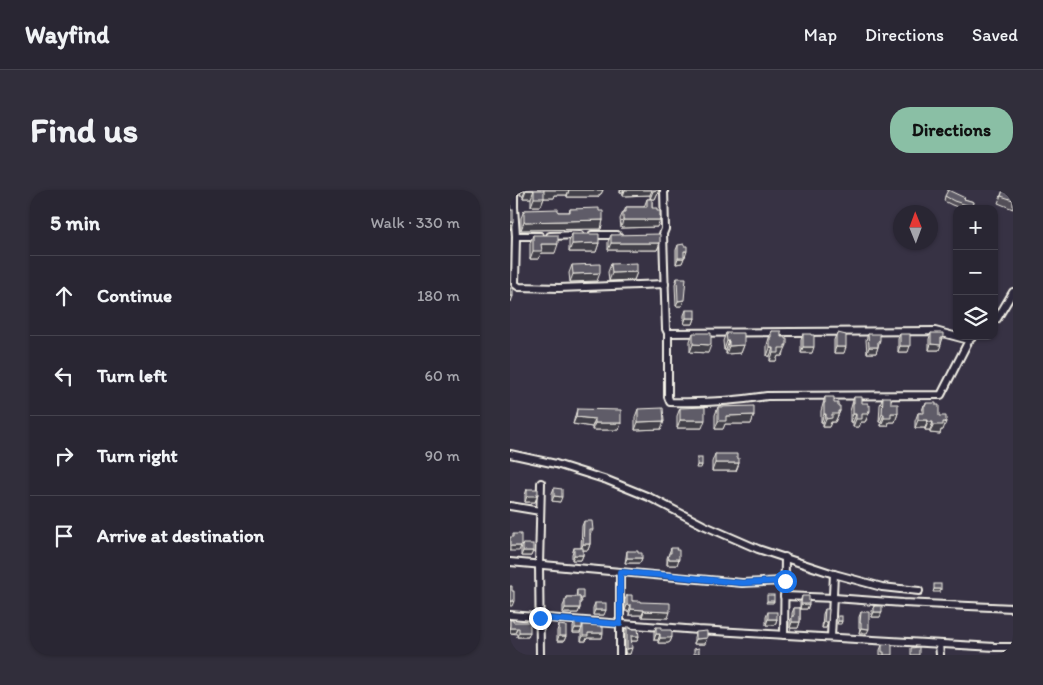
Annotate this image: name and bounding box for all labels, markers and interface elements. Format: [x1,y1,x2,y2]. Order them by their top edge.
text: Wayfind [25,20,109,49]
text: Map [804,24,837,46]
text: Directions [865,24,944,46]
text: Saved [972,24,1018,46]
button: Directions [890,107,1013,153]
text: Find us [30,109,138,151]
north arrow [893,205,938,250]
map controls [953,205,998,340]
button: + [953,205,998,250]
text: 5 min [50,210,100,235]
text: Walk · 330 m [370,213,460,232]
button: − [953,250,998,295]
icon: ahead [50,282,78,310]
text: Continue [97,284,172,307]
text: 180 m [417,286,460,305]
button: layers [953,295,998,340]
icon: left [50,362,78,390]
text: Turn left [97,364,167,387]
text: 60 m [425,366,460,385]
icon: right [50,442,78,470]
text: Turn right [97,444,178,467]
text: 90 m [425,446,460,465]
icon: arrive [50,522,78,550]
text: Arrive at destination [97,524,264,547]
route start [774,570,797,593]
route end [529,607,552,630]

